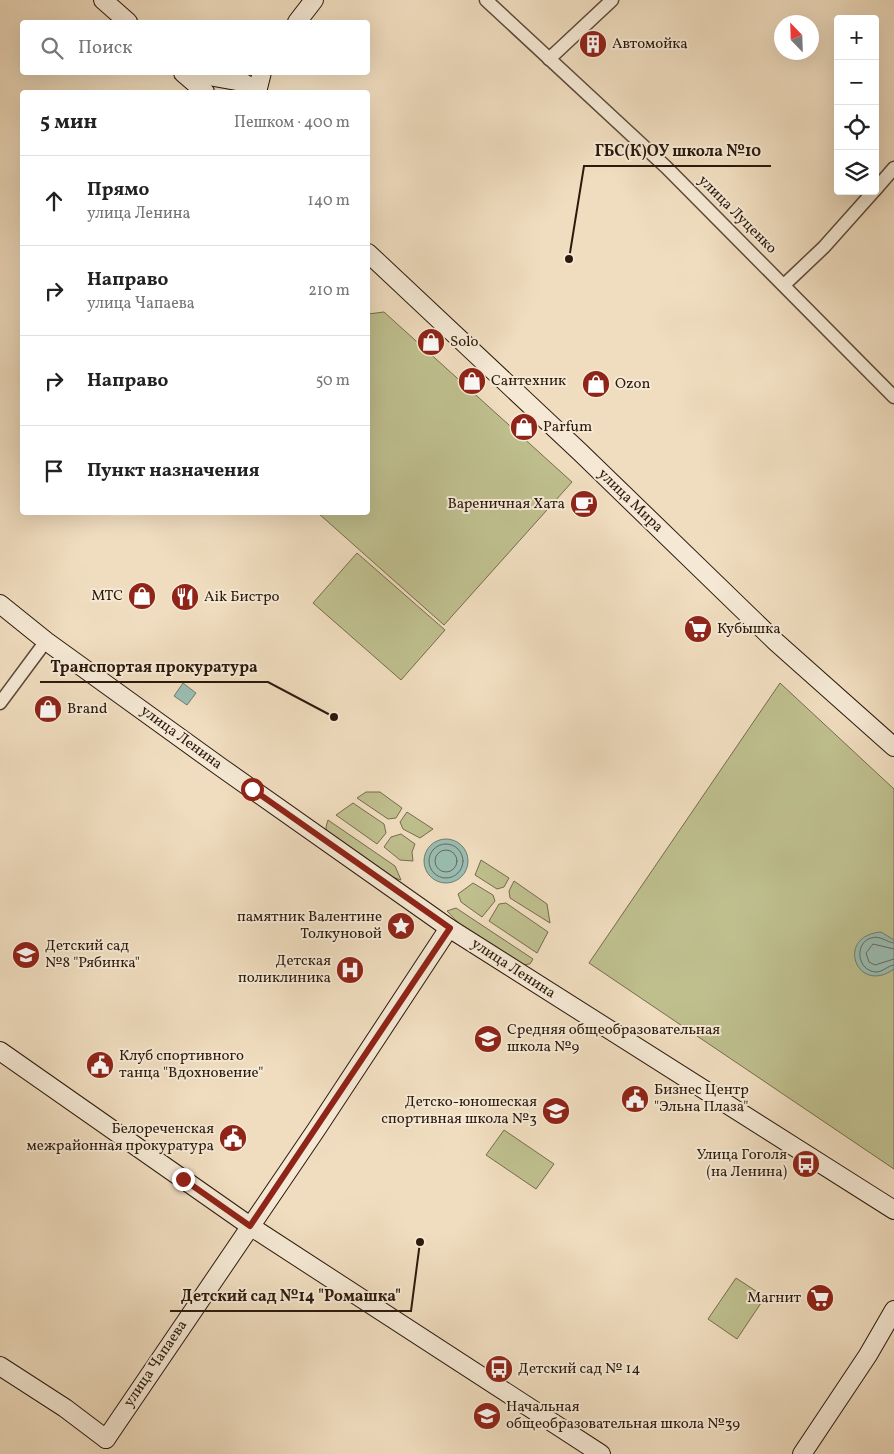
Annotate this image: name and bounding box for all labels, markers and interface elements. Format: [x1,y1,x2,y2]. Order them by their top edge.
north arrow [774,15,819,60]
map controls [834,15,879,195]
button: + [834,15,879,60]
search box [20,20,370,75]
building icon: Автомойка [578,29,608,59]
icon: search [38,34,66,62]
place label: Автомойка [612,34,688,55]
text: Поиск [78,35,132,61]
button: − [834,60,879,105]
button: locate [834,105,879,150]
text: 5 мин [40,108,97,137]
text: Пешком · 400 m [234,112,350,134]
callout: ГБС(К)ОУ школа №10 [584,135,771,166]
text: ГБС(К)ОУ школа №10 [595,141,761,163]
button: layers [834,150,879,195]
street label: улица Луценко [693,171,781,259]
text: Прямо [87,177,149,203]
icon: ahead [40,187,68,215]
text: 140 m [308,190,350,212]
text: улица Ленина [87,203,190,225]
text: Направо [87,267,169,293]
icon: right [40,277,68,305]
text: 210 m [308,280,350,302]
text: улица Чапаева [87,293,195,315]
shop icon: Solo [416,327,446,357]
place label: Solo [450,332,479,353]
shop icon: Сантехник [457,366,487,396]
icon: right [40,367,68,395]
text: Направо [87,368,169,394]
shop icon: Ozon [581,369,611,399]
text: 50 m [316,370,350,392]
place label: Сантехник [491,371,566,392]
place label: Ozon [615,374,650,395]
shop icon: Parfum [509,412,539,442]
place label: Parfum [543,417,592,438]
icon: arrive [40,457,68,485]
text: Пункт назначения [87,458,260,484]
street label: улица Мира [593,464,667,538]
cafe icon: Вареничная Хата [569,489,599,519]
place label: Вареничная Хата [447,494,565,515]
shop icon: МТС [127,581,157,611]
restaurant icon: Aik Бистро [170,582,200,612]
place label: МТС [91,586,123,607]
place label: Aik Бистро [204,587,280,608]
supermarket icon: Кубышка [683,614,713,644]
place label: Кубышка [717,619,781,640]
callout: Транспортая прокуратура [40,651,268,682]
text: Транспортая прокуратура [50,657,258,679]
shop icon: Brand [33,694,63,724]
place label: Brand [67,699,108,720]
street label: улица Ленина [136,701,226,775]
route start [241,778,264,801]
place label: памятник Валентине Толкуновой [237,907,382,945]
place icon: памятник Валентине Толкуновой [386,911,416,941]
street label: улица Ленина [467,934,559,1004]
place label: Детский сад №8 "Рябинка" [45,936,140,974]
school or university icon: Детский сад №8 "Рябинка" [11,940,41,970]
place label: Детская поликлиника [238,951,331,989]
hospital icon: Детская поликлиника [335,955,365,985]
place label: Средняя общеобразовательная школа №9 [507,1020,720,1058]
school or university icon: Средняя общеобразовательная школа №9 [473,1024,503,1054]
place label: Клуб спортивного танца "Вдохновение" [119,1046,264,1084]
public building icon: Клуб спортивного танца "Вдохновение" [85,1050,115,1080]
place label: Бизнес Центр "Эльна Плаза" [654,1080,749,1118]
public building icon: Бизнес Центр "Эльна Плаза" [620,1084,650,1114]
place label: Детско-юношеская спортивная школа №3 [381,1092,537,1130]
school or university icon: Детско-юношеская спортивная школа №3 [541,1096,571,1126]
place label: Белореченская межрайонная прокуратура [27,1119,214,1157]
public building icon: Белореченская межрайонная прокуратура [218,1123,248,1153]
place label: Улица Гоголя (на Ленина) [697,1145,787,1183]
bus stop icon: Улица Гоголя (на Ленина) [791,1149,821,1179]
route end [172,1168,195,1191]
callout: Детский сад №14 "Ромашка" [170,1280,411,1311]
supermarket icon: Магнит [805,1283,835,1313]
text: Детский сад №14 "Ромашка" [181,1286,401,1308]
place label: Магнит [747,1288,801,1309]
street label: улица Чапаева [119,1316,193,1412]
bus stop icon: Детский сад № 14 [484,1354,514,1384]
place label: Детский сад № 14 [518,1359,640,1380]
place label: Начальная общеобразовательная школа №39 [506,1397,740,1435]
school or university icon: Начальная общеобразовательная школа №39 [472,1401,502,1431]

